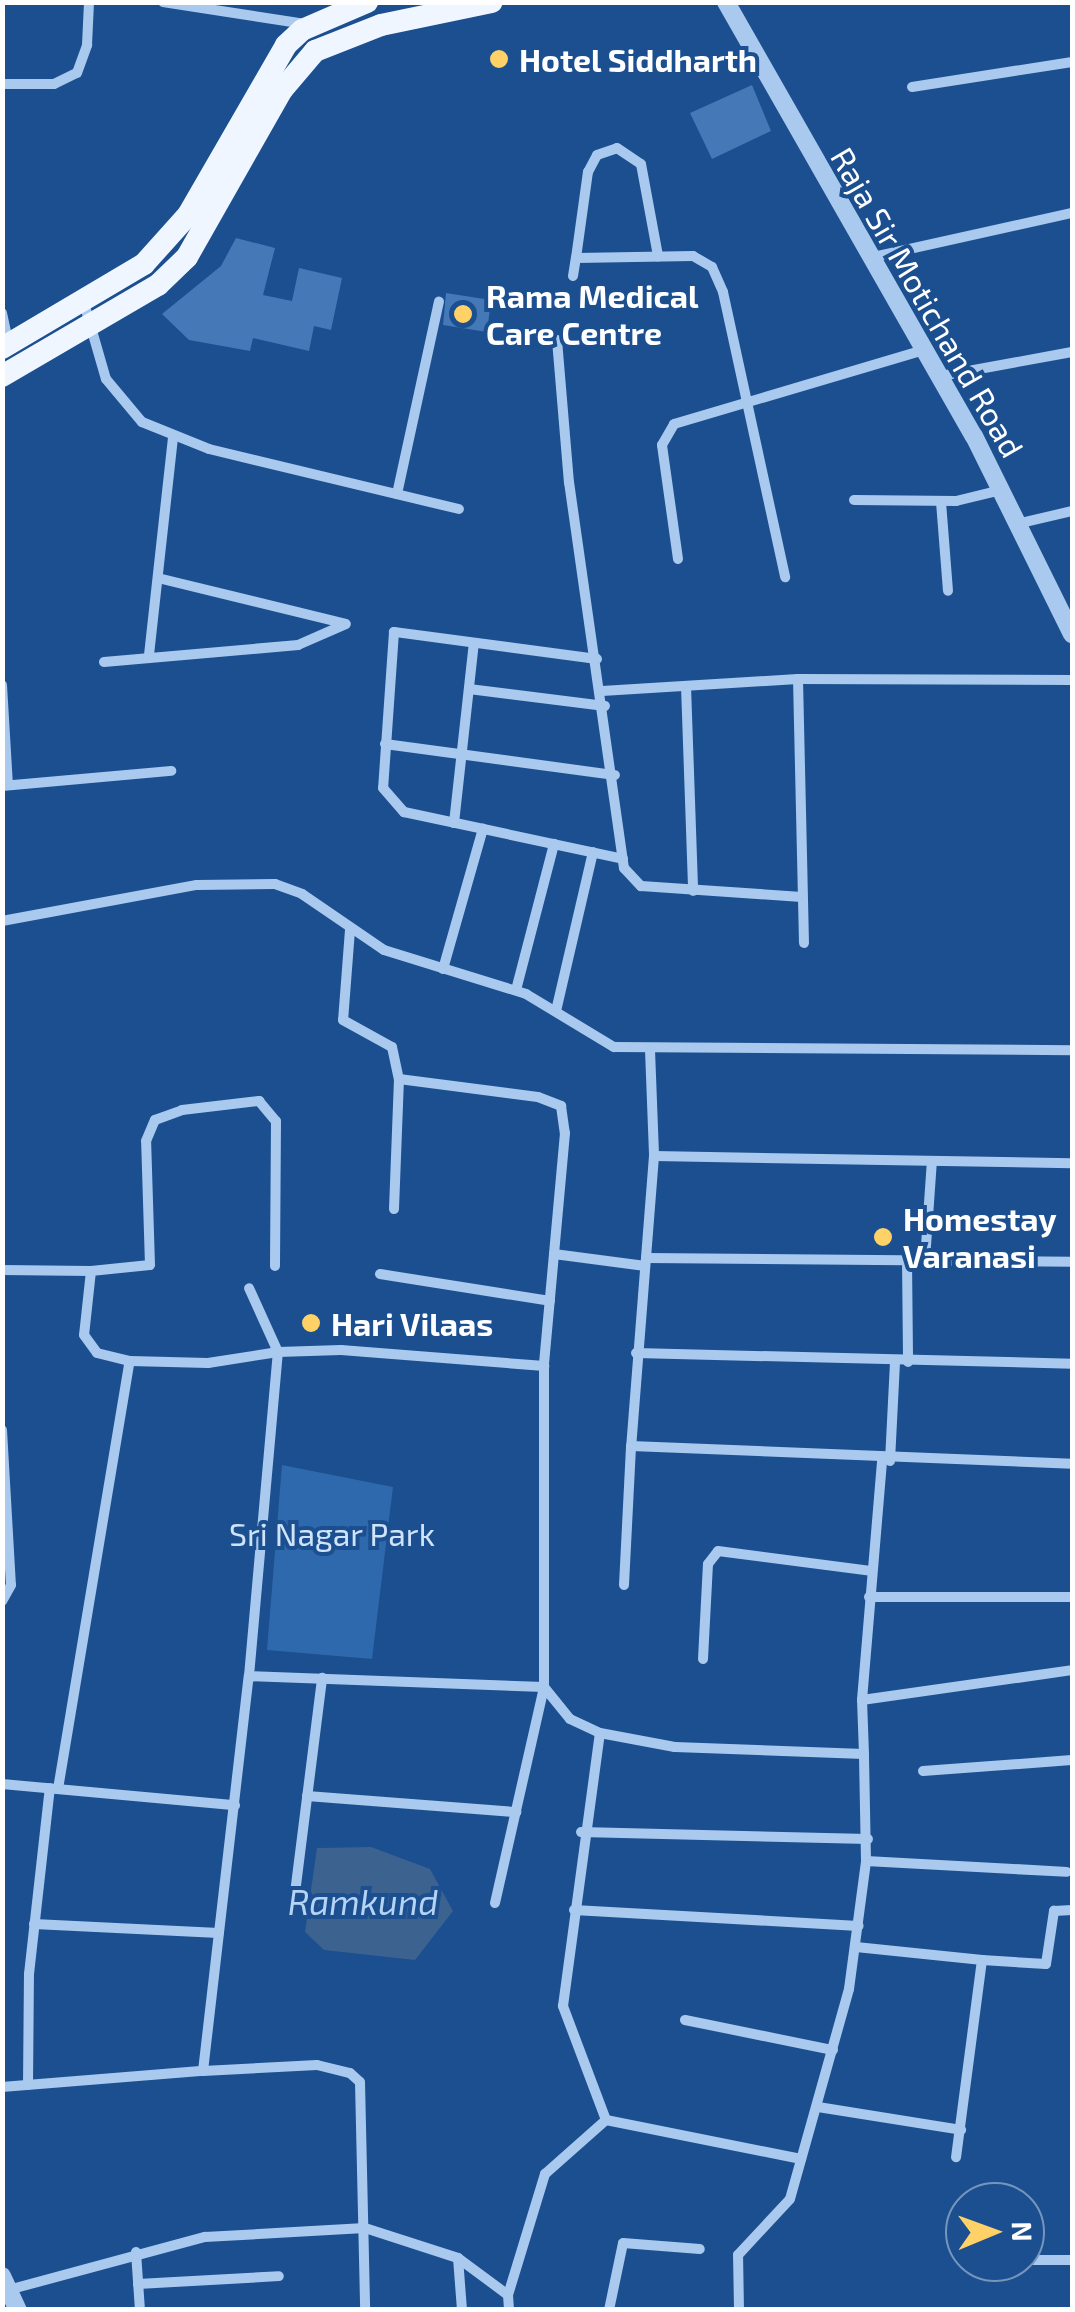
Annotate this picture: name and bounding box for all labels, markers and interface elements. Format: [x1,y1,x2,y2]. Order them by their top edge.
place label: Hotel Siddharth [519,40,758,78]
marker: Hotel Siddharth [488,48,510,70]
street label: Raja Sir Motichand Road [823,140,1033,464]
place label: Rama Medical Care Centre [486,277,699,352]
marker: Rama Medical Care Centre [450,301,476,327]
place label: Homestay Varanasi [903,1200,1057,1275]
marker: Homestay Varanasi [872,1226,894,1248]
place label: Hari Vilaas [331,1304,494,1342]
marker: Hari Vilaas [300,1312,322,1334]
park label: Sri Nagar Park [229,1514,435,1552]
water label: Ramkund [288,1880,438,1922]
north arrow [945,2182,1045,2282]
text: N [1006,2221,1040,2242]

